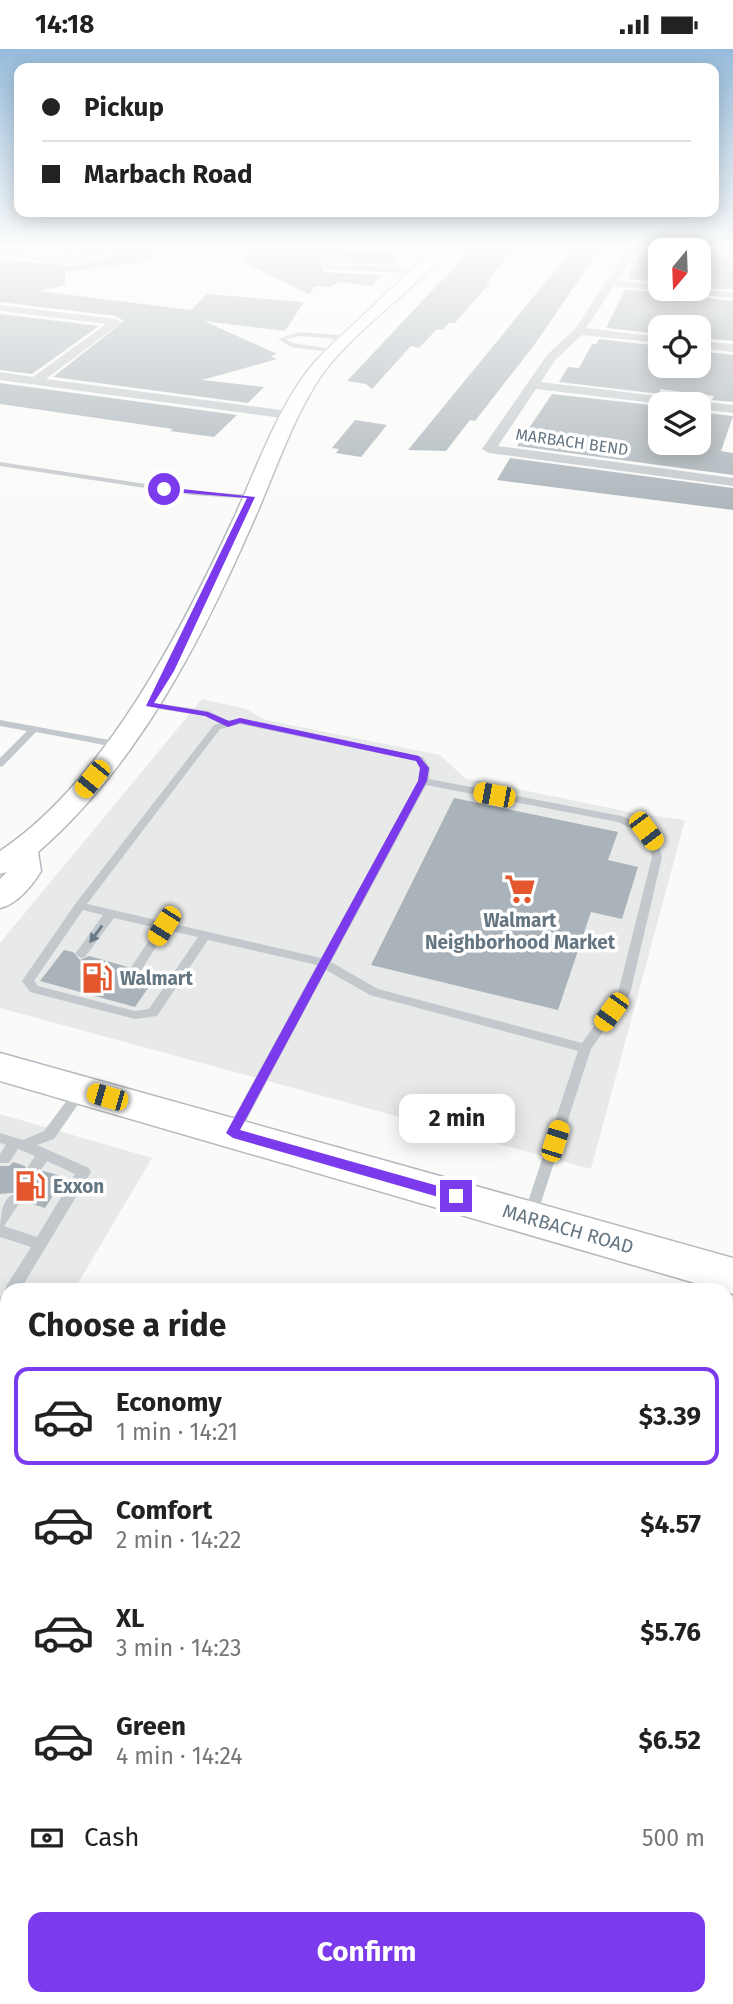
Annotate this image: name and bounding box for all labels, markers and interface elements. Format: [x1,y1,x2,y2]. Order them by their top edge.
text: 14:18 [35,9,94,40]
text: Pickup [84,92,164,123]
text: Marbach Road [84,159,253,190]
north arrow [648,238,710,301]
map controls [648,238,711,455]
button: locate [648,315,711,378]
button: layers [648,392,711,455]
street label: MARBACH BEND [514,425,630,459]
route start [148,473,180,505]
car [71,756,114,802]
car [472,781,517,809]
car [625,808,668,854]
supermarket icon: Walmart Neighborhood Market [503,872,537,906]
car [144,903,185,949]
place label: Walmart Neighborhood Market [425,909,616,954]
one-way arrow [89,925,103,943]
fuel station icon: Walmart [80,961,114,995]
place label: Walmart [120,967,193,990]
car [591,989,632,1035]
car [84,1081,131,1113]
callout: 2 min [398,1095,514,1143]
text: 2 min [429,1104,485,1132]
car [539,1118,572,1164]
fuel station icon: Exxon [13,1169,47,1203]
place label: Exxon [53,1175,104,1198]
route end [440,1180,472,1212]
street label: MARBACH ROAD [500,1199,636,1259]
text: Choose a ride [28,1306,226,1344]
icon: car [32,1385,95,1448]
text: Economy [116,1387,222,1418]
text: $3.39 [639,1401,701,1432]
text: 1 min · 14:21 [116,1418,238,1446]
icon: car [32,1493,95,1556]
text: Comfort [116,1495,212,1526]
text: $4.57 [640,1509,701,1540]
text: 2 min · 14:22 [116,1526,241,1554]
icon: car [32,1601,95,1664]
text: XL [116,1603,144,1634]
text: $5.76 [640,1617,701,1648]
text: 3 min · 14:23 [116,1634,241,1662]
icon: car [32,1709,95,1772]
text: Green [116,1711,186,1742]
text: $6.52 [639,1725,701,1756]
text: 4 min · 14:24 [116,1742,242,1770]
icon: cash [28,1819,66,1857]
text: Cash [84,1822,140,1853]
text: 500 m [642,1824,705,1852]
button: Confirm [28,1912,705,1992]

